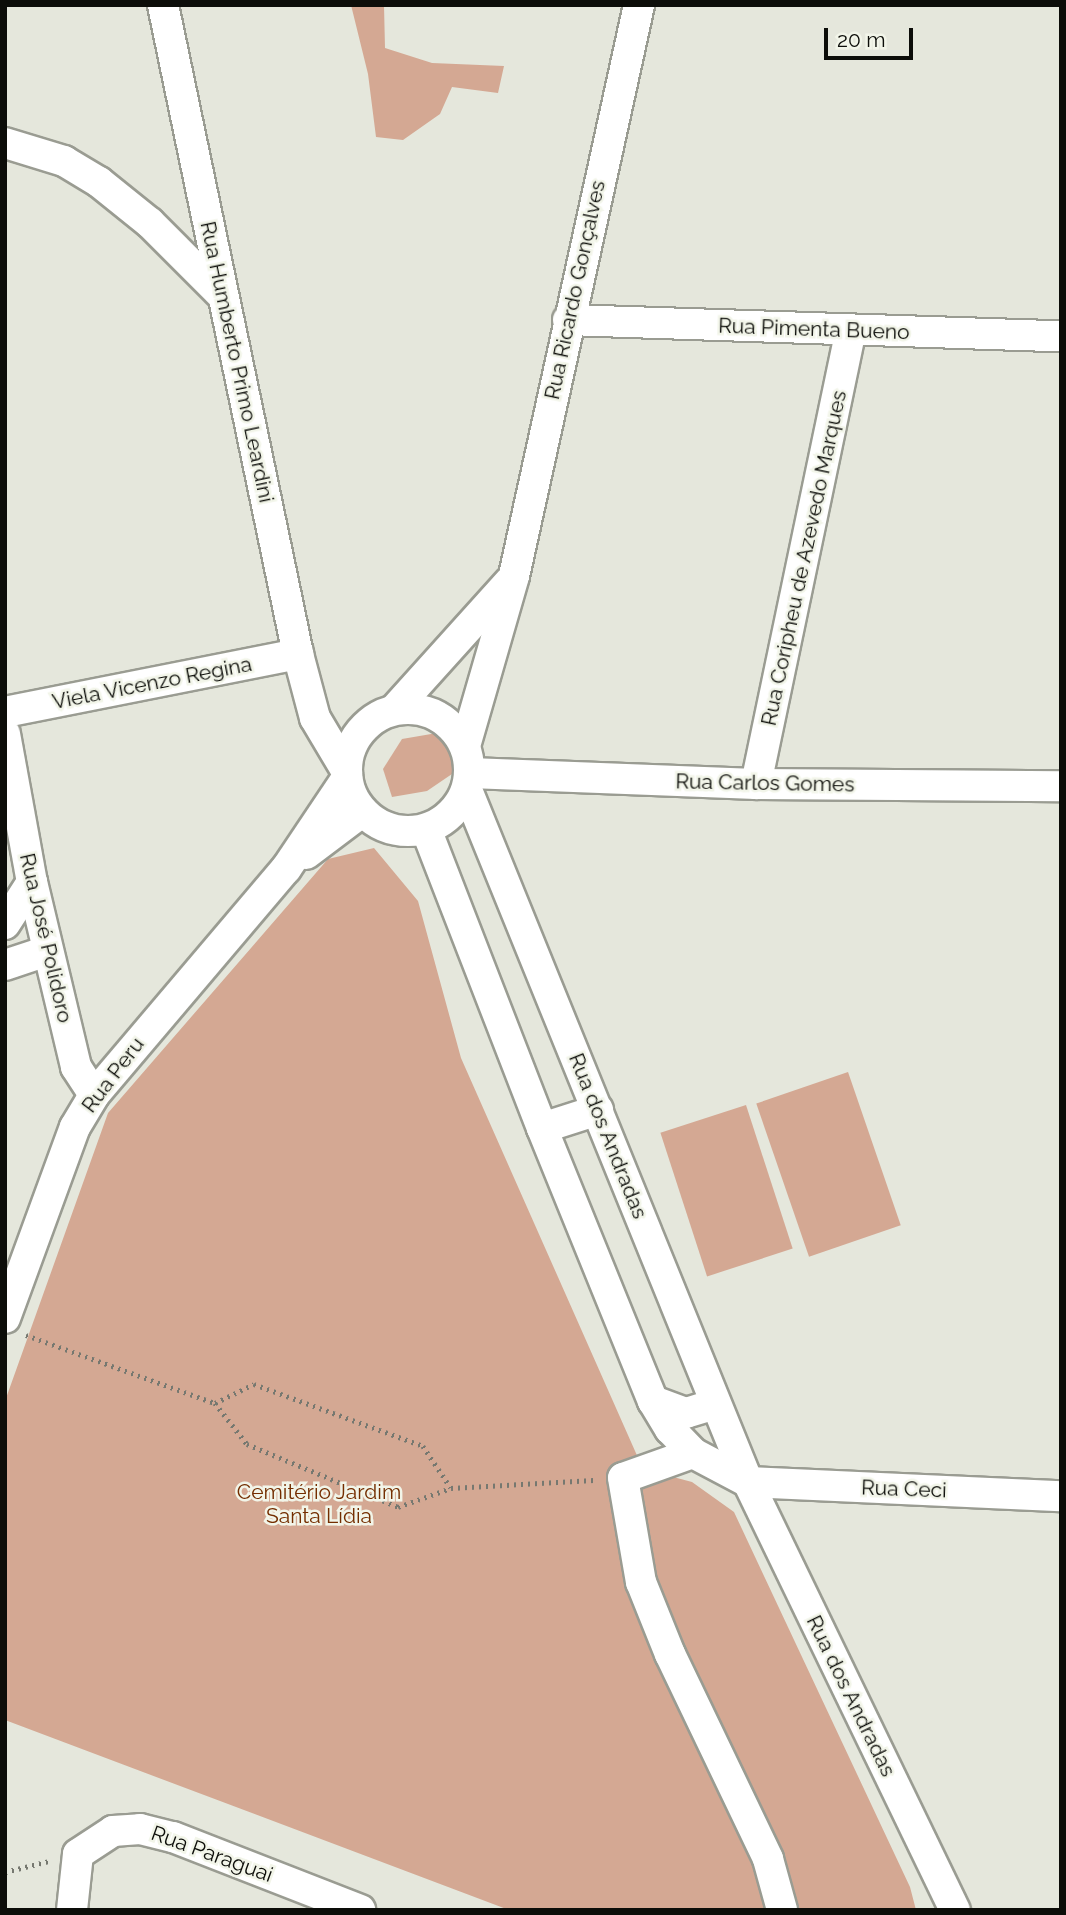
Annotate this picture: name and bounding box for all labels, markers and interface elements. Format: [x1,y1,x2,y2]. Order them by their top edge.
scale bar [828,14,917,58]
text: 20 m [837,27,885,52]
street label: Rua Ricardo Gonçalves [539,178,611,402]
street label: Rua Humberto Primo Leardini [195,219,279,505]
street label: Rua Pimenta Bueno [718,313,910,345]
street label: Rua Coripheu de Azevedo Marques [756,388,852,728]
street label: Viela Vicenzo Regina [50,651,254,715]
street label: Rua Carlos Gomes [675,769,855,797]
street label: Rua José Polidoro [14,850,78,1026]
street label: Rua Peru [77,1032,149,1118]
street label: Rua dos Andradas [563,1049,653,1223]
street label: Rua Ceci [861,1475,947,1503]
park label: Cemitério Jardim Santa Lídia [237,1479,401,1529]
street label: Rua dos Andradas [801,1611,901,1781]
street label: Rua Paraguai [148,1820,276,1888]

